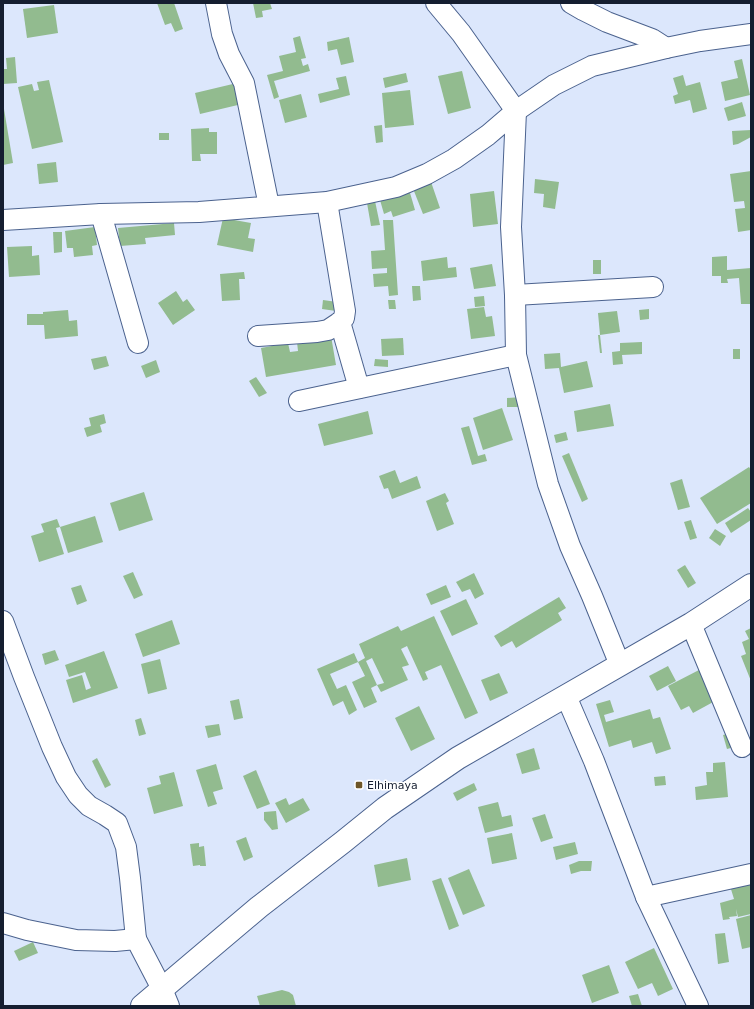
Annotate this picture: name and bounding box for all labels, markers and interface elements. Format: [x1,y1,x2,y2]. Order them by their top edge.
place label: Elhimaya [367,779,418,792]
marker: Elhimaya [354,780,364,790]

